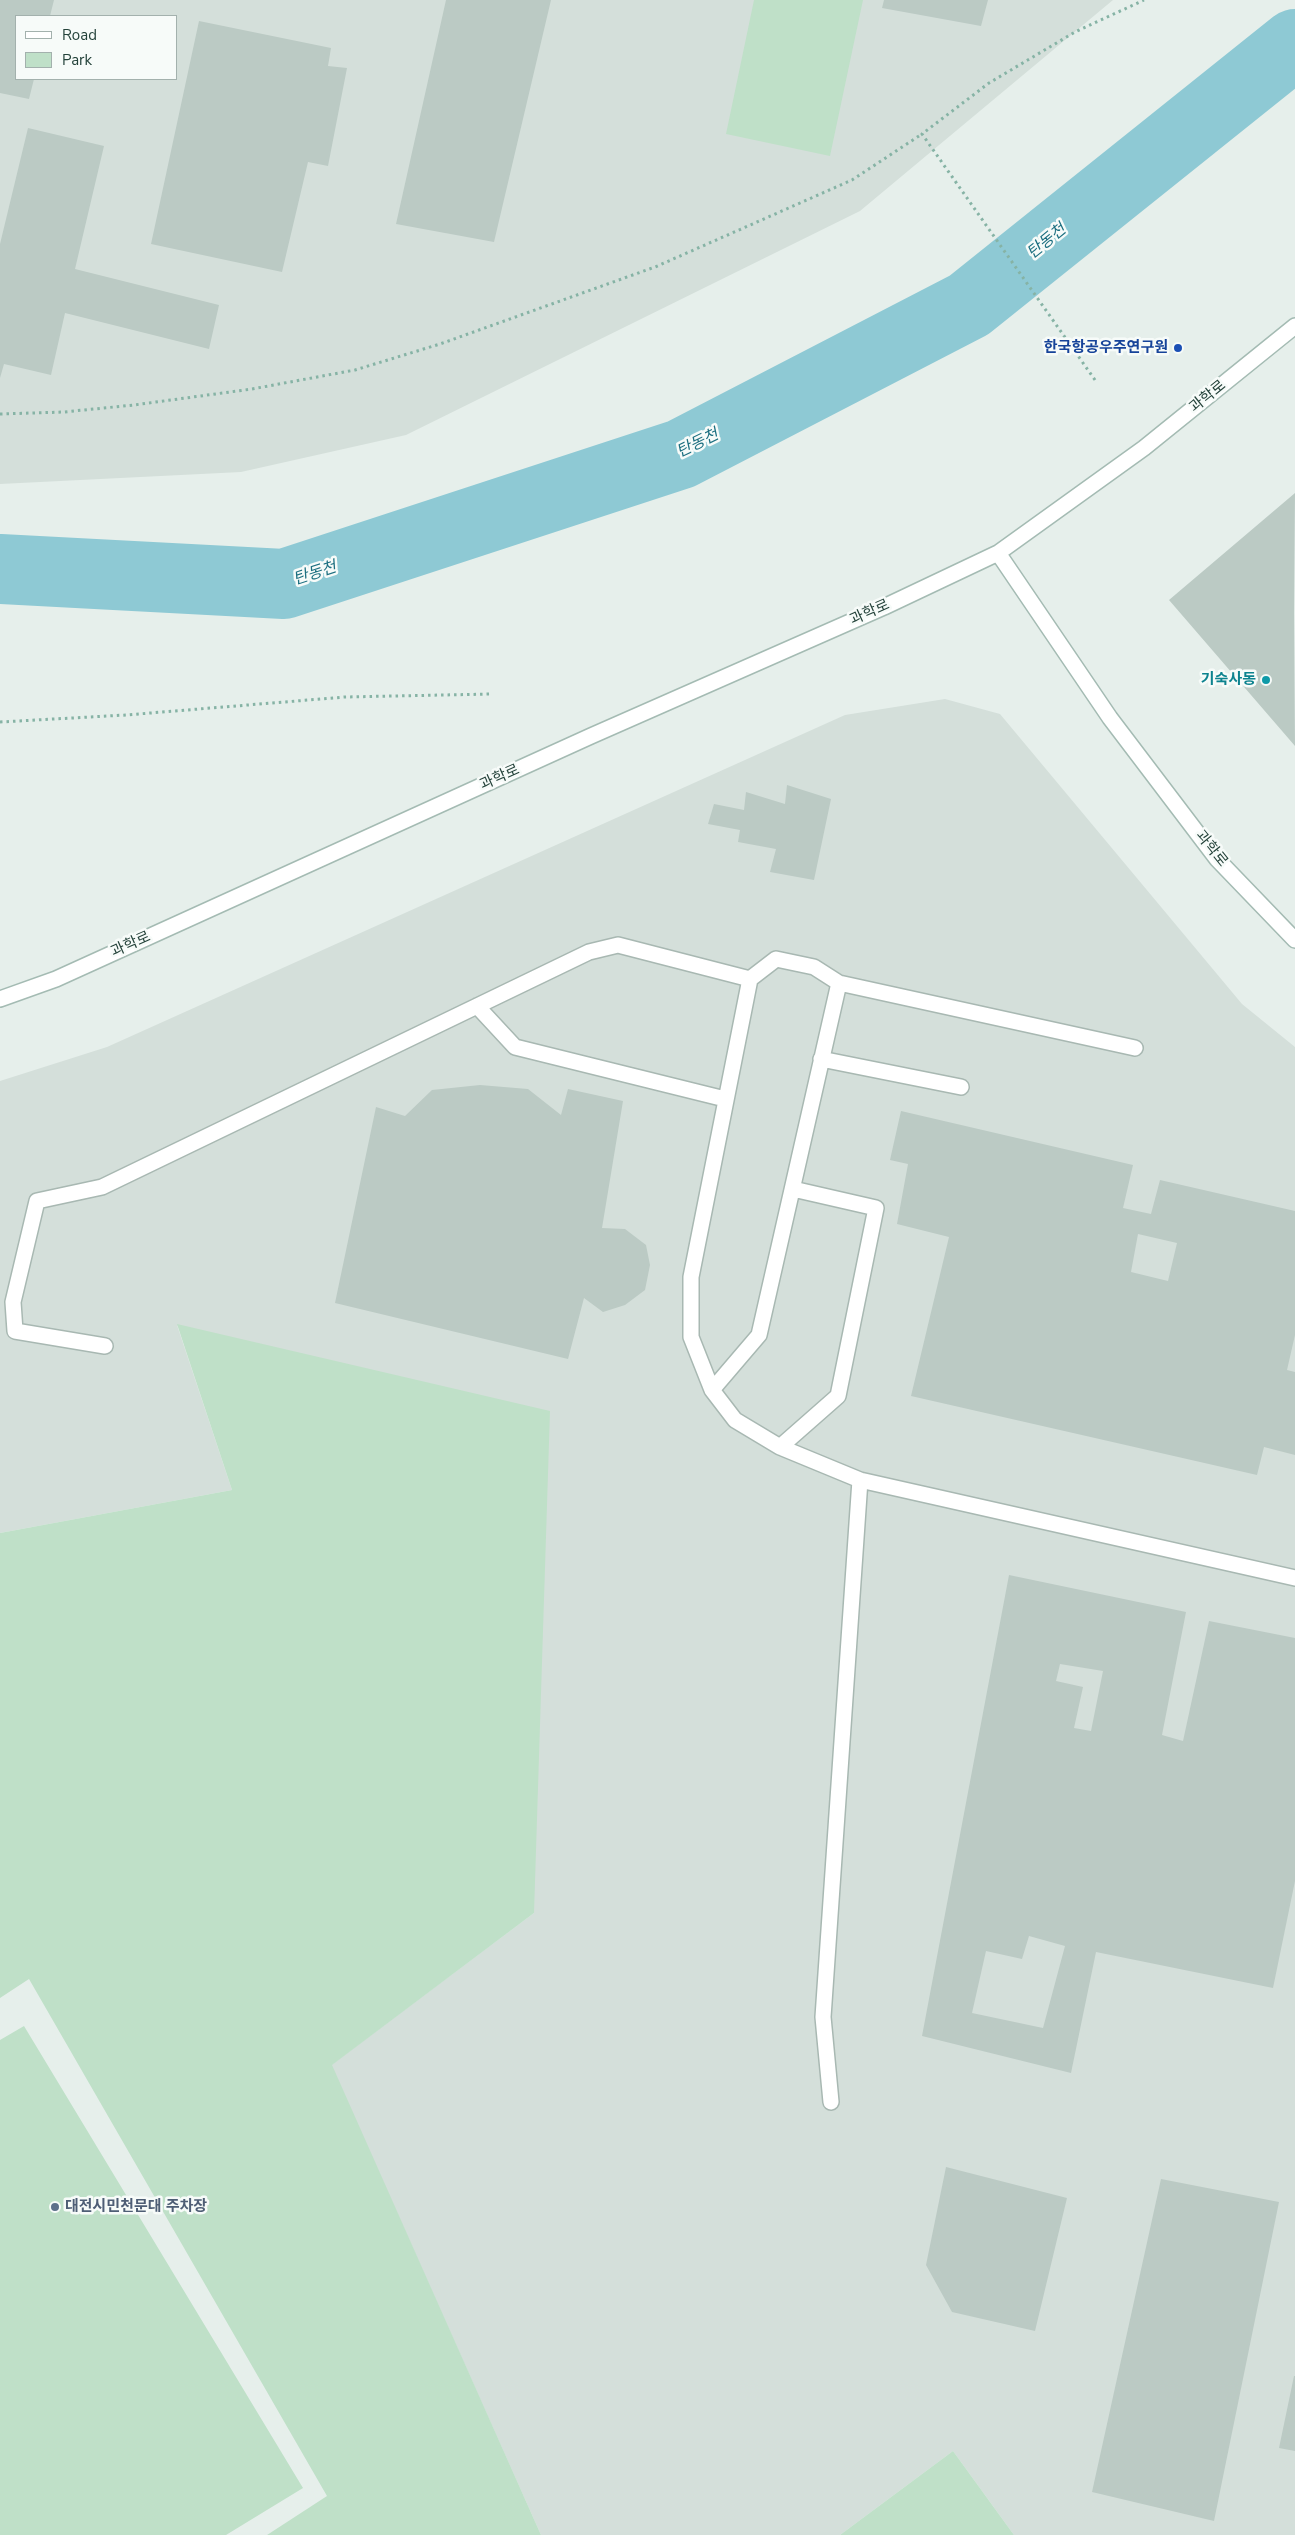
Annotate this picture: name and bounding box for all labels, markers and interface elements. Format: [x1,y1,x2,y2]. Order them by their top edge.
legend [15,15,178,80]
text: Road [62,25,97,45]
text: Park [62,50,92,70]
water label: 탄동천 [1024,221,1070,263]
place label: 한국항공우주연구원 [1044,339,1168,357]
marker: 한국항공우주연구원 [1172,342,1184,354]
street label: 과학로 [1186,377,1230,417]
water label: 탄동천 [674,426,722,462]
water label: 탄동천 [291,558,339,590]
street label: 과학로 [847,596,893,630]
place label: 기숙사동 [1201,671,1256,689]
marker: 기숙사동 [1260,674,1272,686]
street label: 과학로 [477,761,523,795]
street label: 과학로 [1191,827,1231,871]
street label: 과학로 [108,928,154,962]
place label: 대전시민천문대 주차장 [65,2198,207,2216]
marker: 대전시민천문대 주차장 [49,2201,61,2213]

